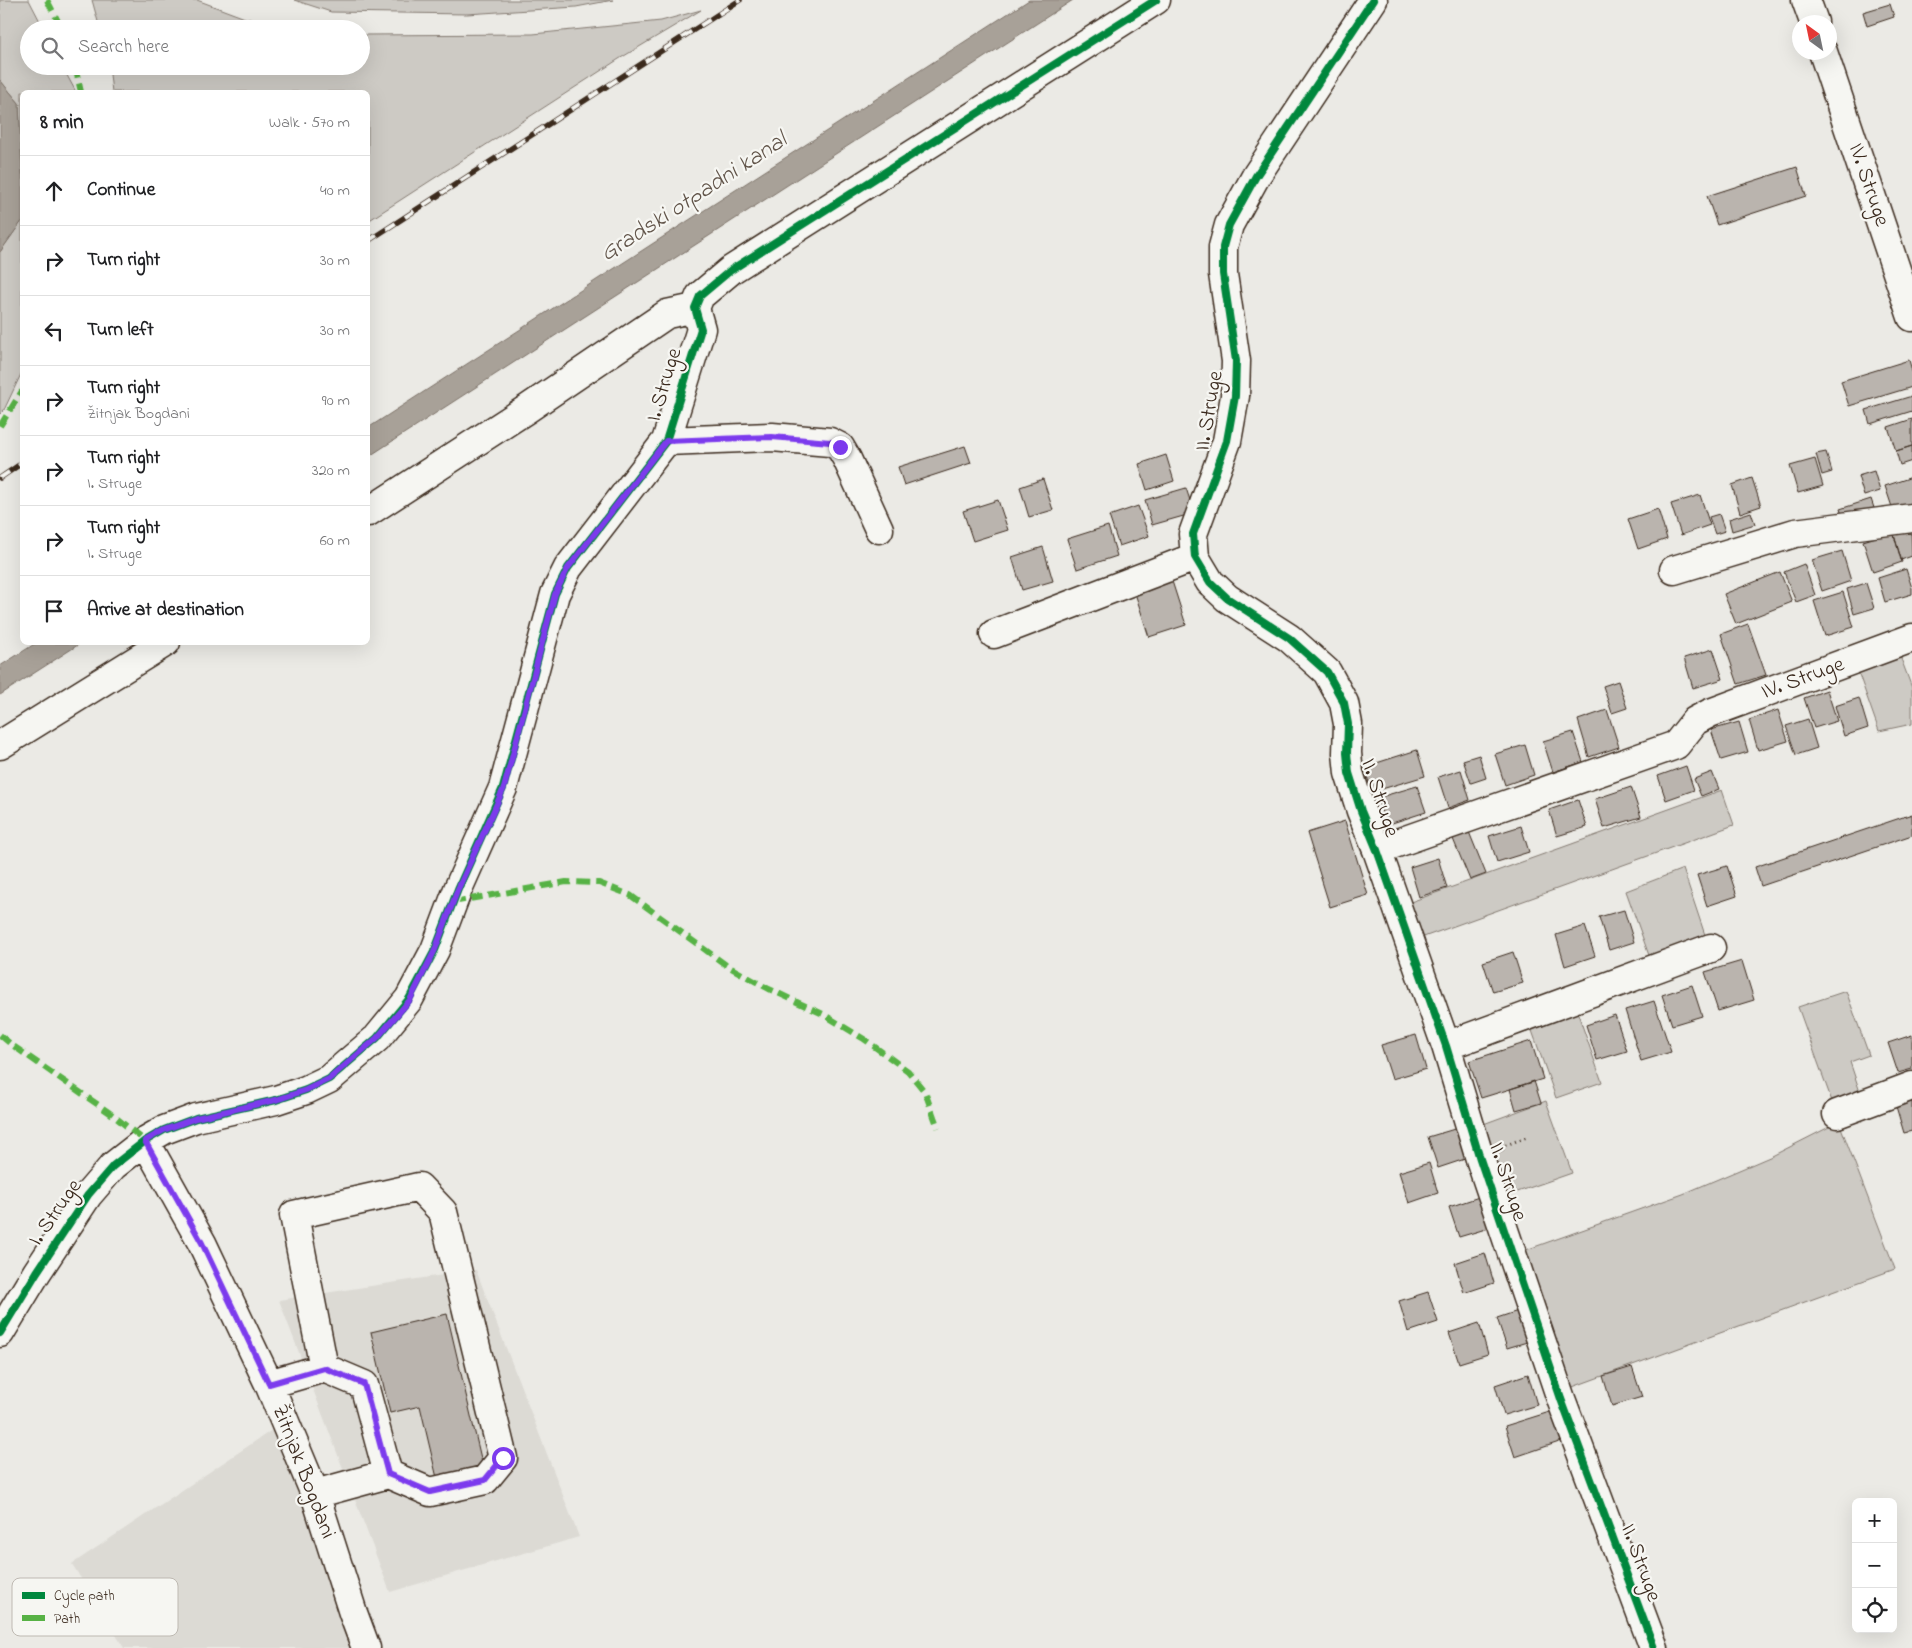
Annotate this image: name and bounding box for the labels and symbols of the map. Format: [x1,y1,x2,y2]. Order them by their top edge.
north arrow [1792,15,1837,60]
water label: Gradski otpadni kanal [594,123,797,272]
street label: IV. Struge [1838,139,1897,231]
street label: I. Struge [639,344,692,426]
street label: II. Struge [1187,368,1234,454]
route end [829,436,852,459]
street label: IV. Struge [1757,649,1849,710]
street label: II. Struge [1350,755,1407,842]
street label: II. Struge [1478,1139,1535,1226]
street label: I. Struge [21,1173,92,1254]
street label: Žitnjak Bogdani [262,1400,343,1544]
route start [492,1447,515,1470]
street label: II. Struge [1610,1519,1669,1607]
legend [12,1578,178,1636]
text: Cycle path [54,1586,115,1608]
text: Path [54,1609,80,1630]

